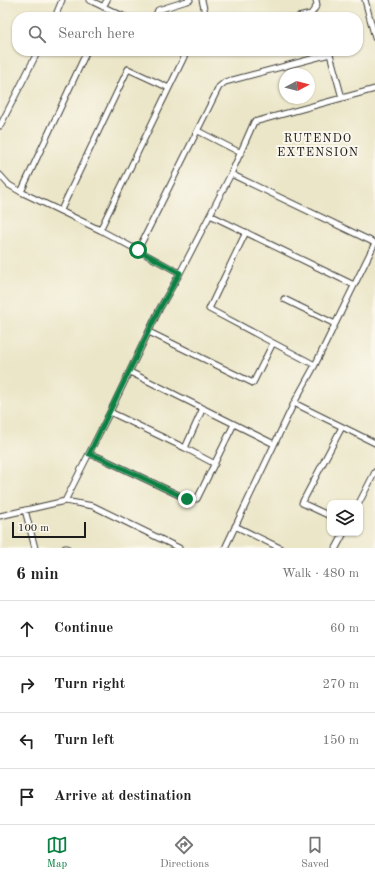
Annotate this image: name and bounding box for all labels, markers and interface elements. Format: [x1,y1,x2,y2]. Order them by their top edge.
search box [12,12,363,56]
icon: search [26,23,48,45]
text: Search here [58,27,135,42]
north arrow [279,68,315,104]
district label: RUTENDO EXTENSION [277,133,359,159]
route start [129,241,147,259]
route end [178,490,196,508]
map controls [327,500,363,536]
button: layers [327,500,363,536]
scale bar [12,520,86,539]
text: 100 m [18,523,49,534]
text: 6 min [16,566,59,583]
text: Walk · 480 m [282,567,359,580]
icon: ahead [16,618,38,640]
text: Continue [54,621,113,636]
text: 60 m [330,622,359,635]
icon: right [16,674,38,696]
text: Turn right [54,677,125,692]
text: 270 m [322,678,359,691]
icon: left [16,730,38,752]
text: Turn left [54,733,114,748]
text: 150 m [322,734,359,747]
icon: arrive [16,786,38,808]
text: Arrive at destination [54,789,192,804]
tab: Map [46,834,68,872]
tab: Directions [160,834,209,872]
tab: Saved [301,834,329,872]

